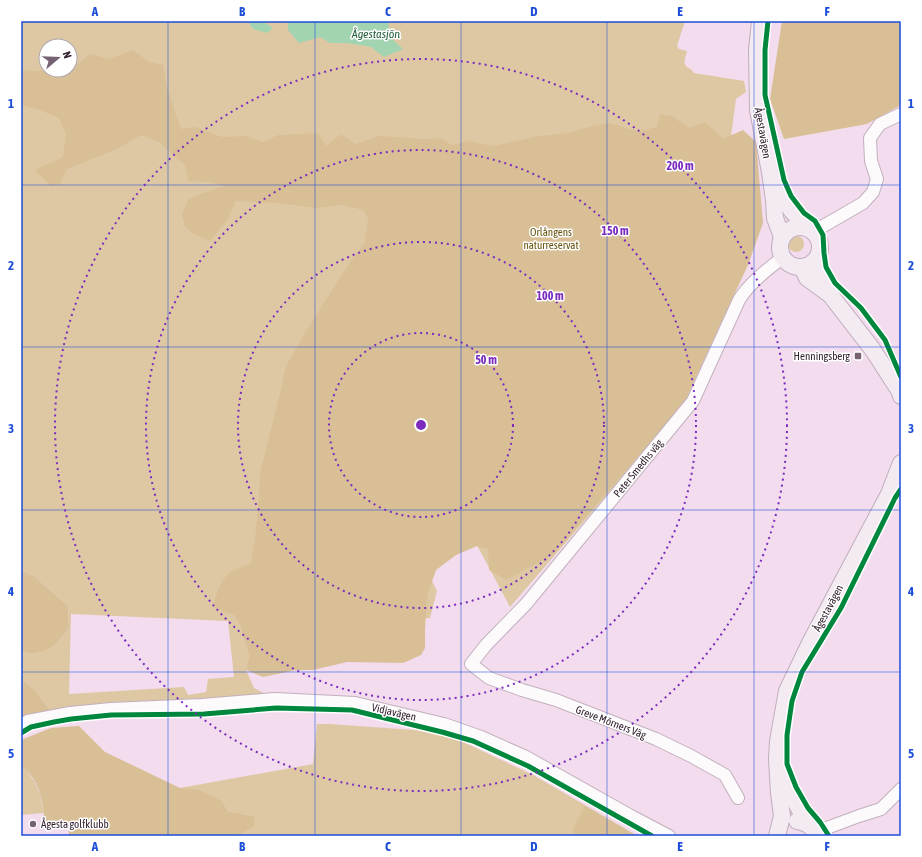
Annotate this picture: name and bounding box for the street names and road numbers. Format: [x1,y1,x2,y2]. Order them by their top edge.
street label: Ågestavägen [753,106,774,159]
street label: Peter Smedhs väg [611,437,665,499]
street label: Ågestavägen [810,582,845,634]
street label: Vidjavägen [371,701,417,723]
street label: Greve Mörners Väg [574,703,648,741]

